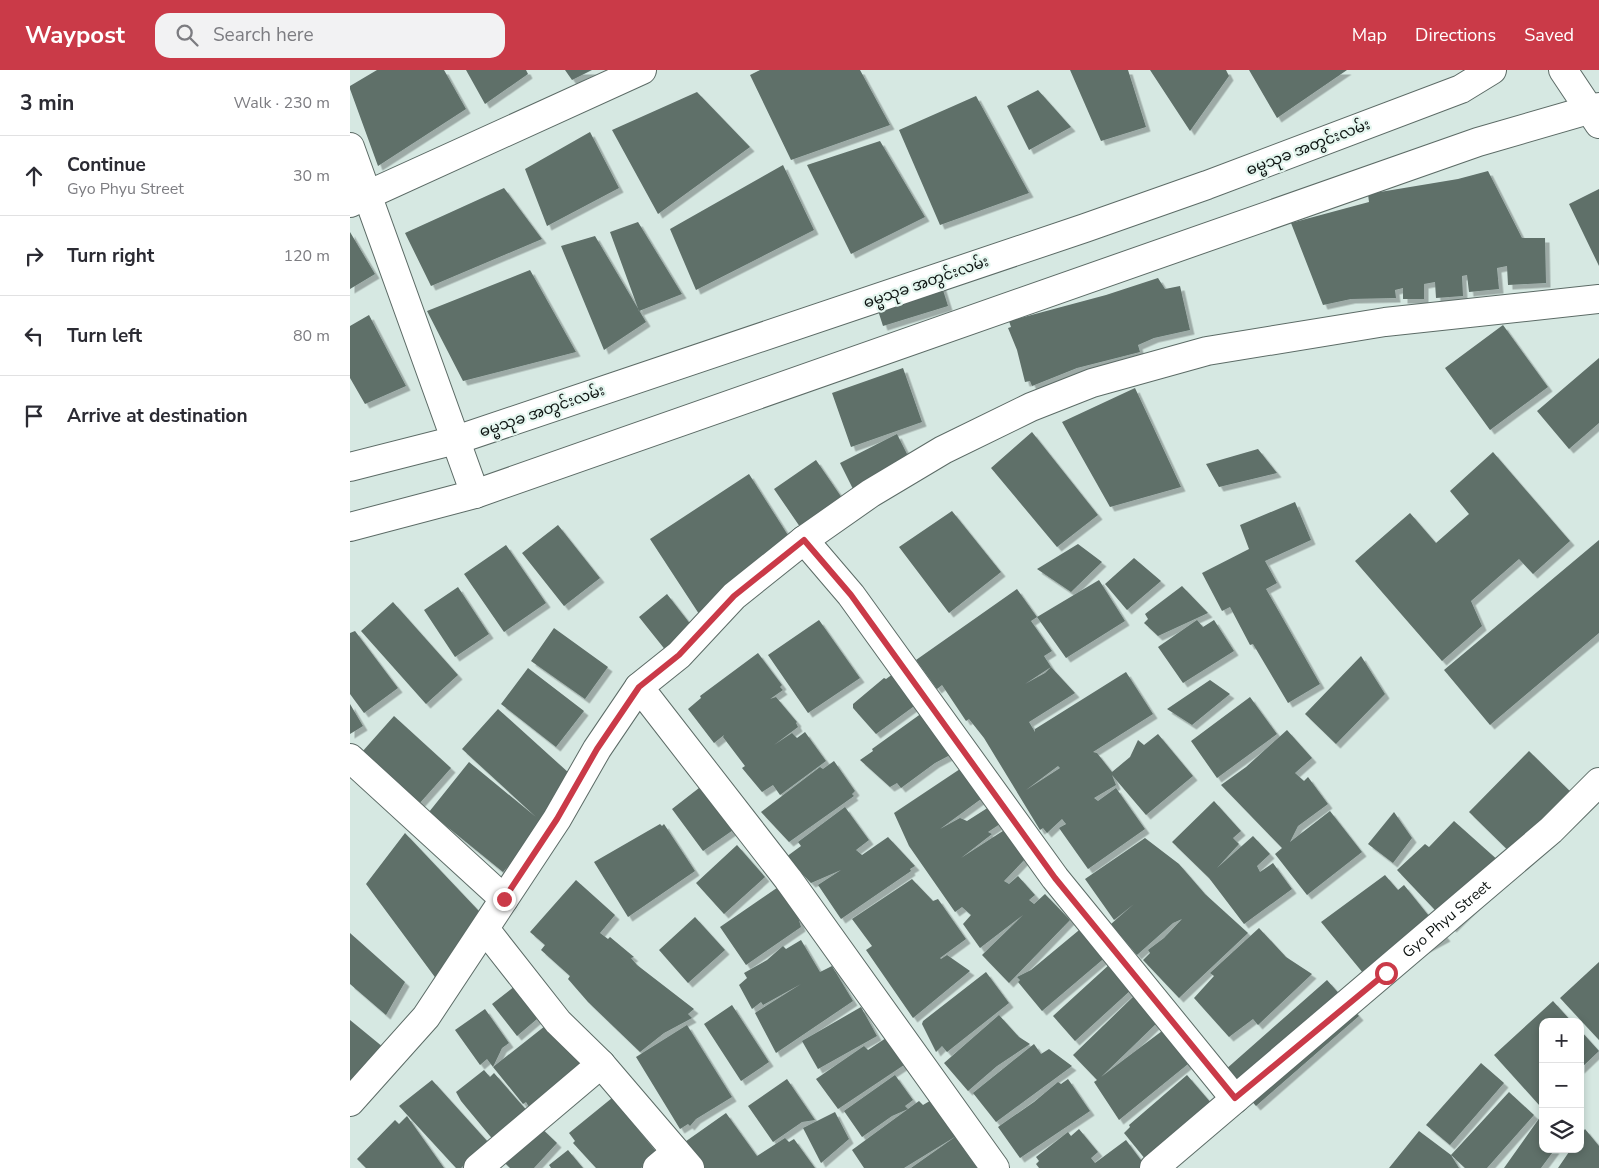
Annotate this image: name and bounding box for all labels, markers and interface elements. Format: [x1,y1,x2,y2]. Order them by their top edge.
search box [155,13,505,58]
text: Waypost [25,19,125,51]
icon: search [173,21,201,49]
text: Search here [213,22,314,48]
text: Map [1352,23,1387,47]
text: Directions [1415,23,1496,47]
text: Saved [1524,23,1574,47]
text: 3 min [20,89,74,117]
text: Walk · 230 m [234,92,330,114]
street label: ဓမ္မသုခ အတွင်းလမ်း [1243,114,1374,182]
text: Continue [67,152,146,178]
icon: ahead [20,162,48,190]
text: 30 m [293,165,330,187]
text: Gyo Phyu Street [67,178,184,200]
icon: right [20,242,48,270]
text: Turn right [67,243,154,269]
text: 120 m [283,245,330,267]
street label: ဓမ္မသုခ အတွင်းလမ်း [861,251,992,315]
icon: left [20,322,48,350]
text: Turn left [67,323,142,349]
text: 80 m [293,325,330,347]
street label: ဓမ္မသုခ အတွင်းလမ်း [477,380,608,444]
icon: arrive [20,402,48,430]
text: Arrive at destination [67,403,248,429]
street label: Gyo Phyu Street [1398,875,1495,962]
route end [493,888,516,911]
route start [1375,962,1398,985]
map controls [1539,1018,1584,1153]
button: + [1539,1018,1584,1063]
button: − [1539,1063,1584,1108]
button: layers [1539,1108,1584,1153]

